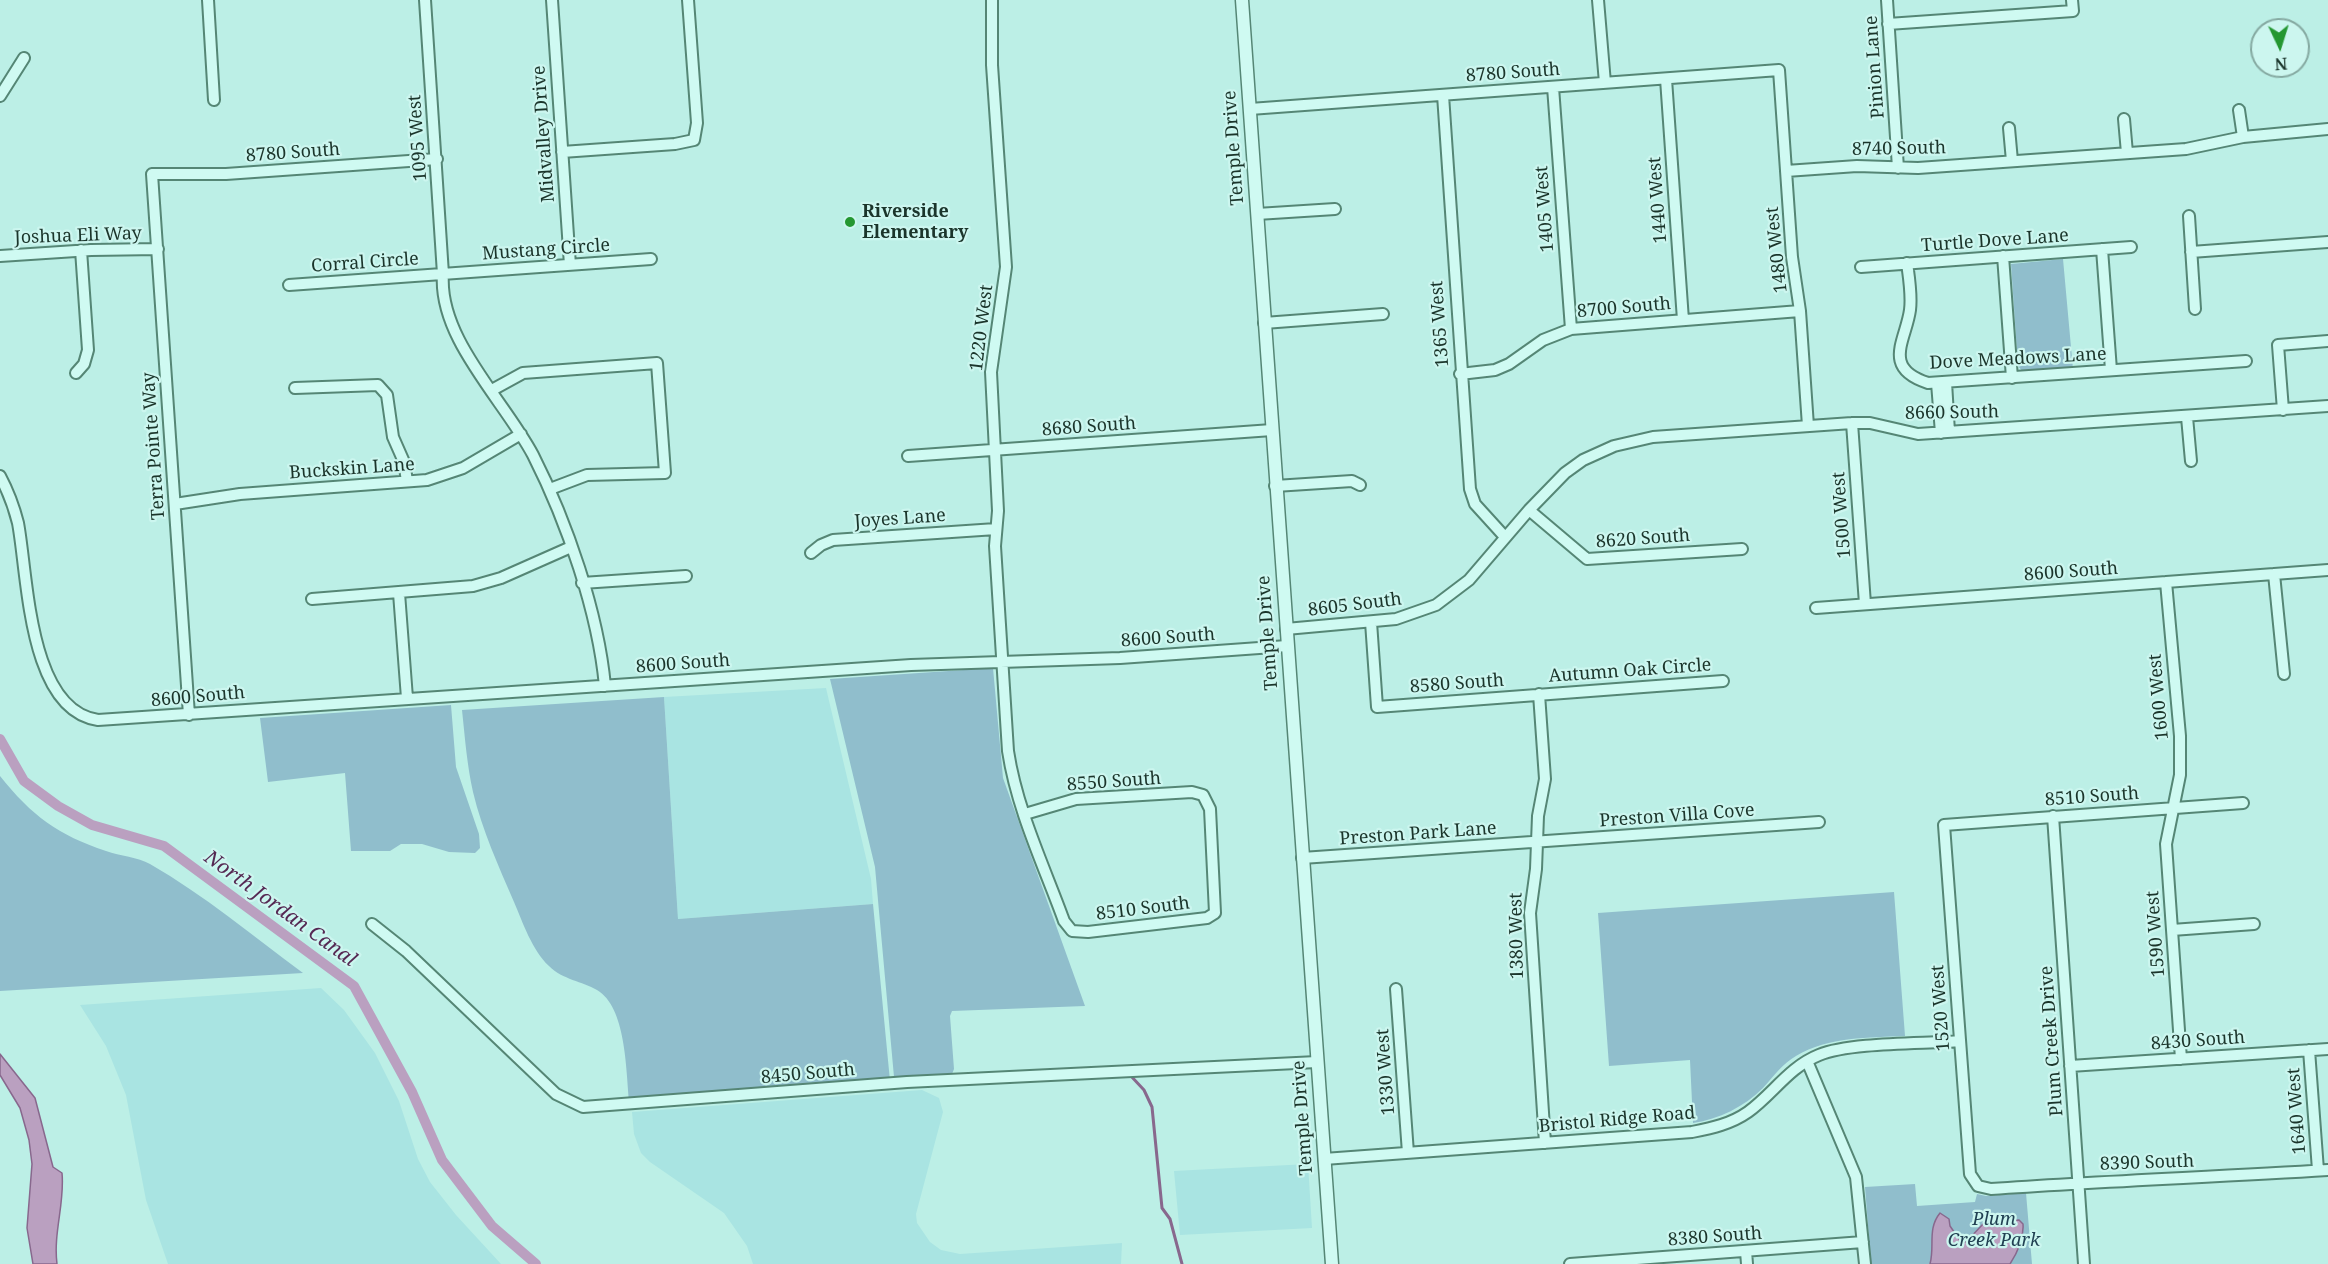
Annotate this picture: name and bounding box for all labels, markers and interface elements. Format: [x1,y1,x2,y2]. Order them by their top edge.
street label: Pinion Lane [1861,15,1889,119]
north arrow [2250,18,2310,78]
text: N [2274,53,2288,75]
street label: 8780 South [1465,59,1561,87]
street label: Midvalley Drive [528,65,560,203]
street label: Temple Drive [1219,90,1249,206]
street label: 1095 West [404,94,432,182]
street label: 8740 South [1852,137,1946,161]
street label: 8780 South [245,139,341,167]
street label: 1440 West [1644,156,1672,244]
street label: 1405 West [1531,165,1559,253]
place label: Riverside Elementary [862,201,968,244]
street label: 1480 West [1762,206,1792,294]
marker: Riverside Elementary [843,215,857,229]
street label: Joshua Eli Way [14,223,142,249]
street label: Turtle Dove Lane [1920,225,2070,257]
street label: Mustang Circle [481,235,611,265]
street label: Corral Circle [310,248,420,278]
street label: 1365 West [1426,280,1454,368]
street label: 1220 West [966,284,998,372]
street label: 8700 South [1576,293,1672,323]
street label: Dove Meadows Lane [1929,344,2107,374]
street label: Terra Pointe Way [138,371,170,521]
street label: 8660 South [1905,401,1999,425]
street label: 8680 South [1041,413,1137,441]
street label: Buckskin Lane [288,454,416,484]
street label: 1500 West [1828,471,1856,559]
street label: Joyes Lane [854,505,946,533]
street label: 8620 South [1595,525,1691,553]
street label: 8600 South [2023,558,2119,586]
street label: Temple Drive [1253,575,1283,691]
street label: 8605 South [1307,589,1403,621]
street label: 8600 South [1120,624,1216,652]
street label: 8600 South [635,650,731,678]
street label: 1600 West [2144,653,2174,741]
street label: Autumn Oak Circle [1548,655,1712,687]
street label: 8580 South [1409,670,1505,698]
street label: 8600 South [150,682,246,712]
street label: 8550 South [1066,768,1162,796]
street label: 8510 South [2044,783,2140,811]
street label: Preston Villa Cove [1599,800,1755,832]
street label: Preston Park Lane [1339,818,1497,850]
water label: North Jordan Canal [199,846,361,972]
street label: 1590 West [2142,890,2170,978]
street label: 1380 West [1505,892,1529,980]
street label: 8510 South [1095,893,1191,925]
street label: 1520 West [1927,964,1955,1052]
street label: Plum Creek Drive [2036,965,2068,1117]
street label: 8430 South [2150,1027,2246,1055]
street label: 1330 West [1372,1028,1400,1116]
street label: 8450 South [760,1059,856,1089]
street label: Temple Drive [1288,1060,1318,1176]
street label: 1640 West [2283,1067,2311,1155]
street label: Bristol Ridge Road [1538,1102,1696,1138]
street label: 8390 South [2100,1151,2194,1175]
park label: Plum Creek Park [1948,1209,2040,1252]
street label: 8380 South [1667,1223,1763,1251]

